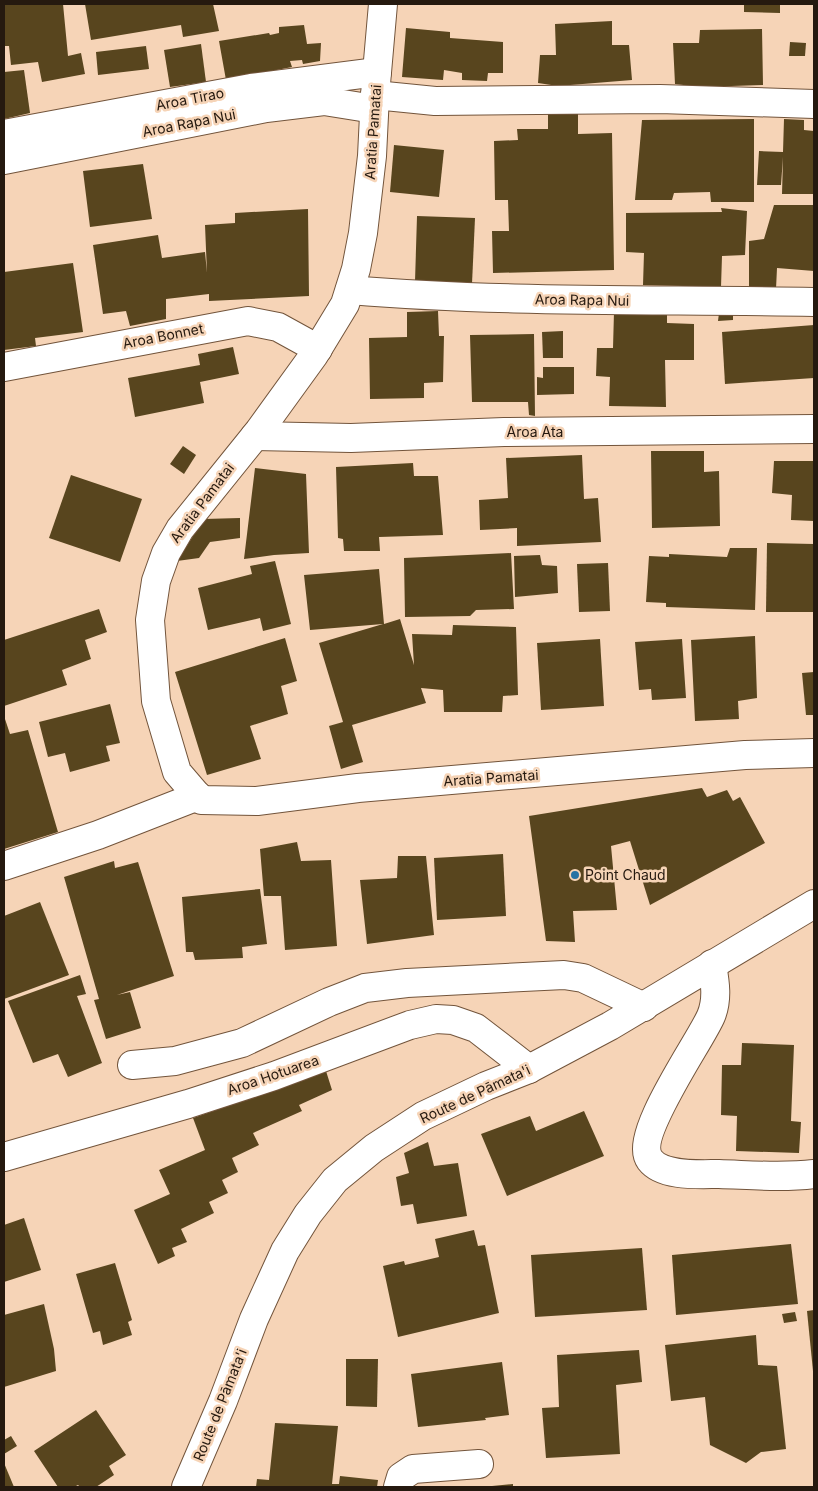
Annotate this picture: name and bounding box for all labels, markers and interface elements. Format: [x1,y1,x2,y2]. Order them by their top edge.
street label: Aroa Tirao [154,84,225,113]
street label: Aratia Pamatai [361,84,384,180]
street label: Aroa Rapa Nui [141,105,237,140]
street label: Aroa Rapa Nui [535,290,629,309]
street label: Aroa Bonnet [121,319,205,352]
street label: Aroa Ata [507,423,563,440]
street label: Aratia Pamatai [166,459,237,546]
street label: Aratia Pamatai [443,766,539,789]
place label: Point Chaud [585,866,666,883]
marker: Point Chaud [569,869,581,881]
street label: Aroa Hotuarea [225,1051,321,1098]
street label: Route de Pāmata'i [417,1061,533,1127]
street label: Route de Pāmata'i [189,1346,250,1463]

